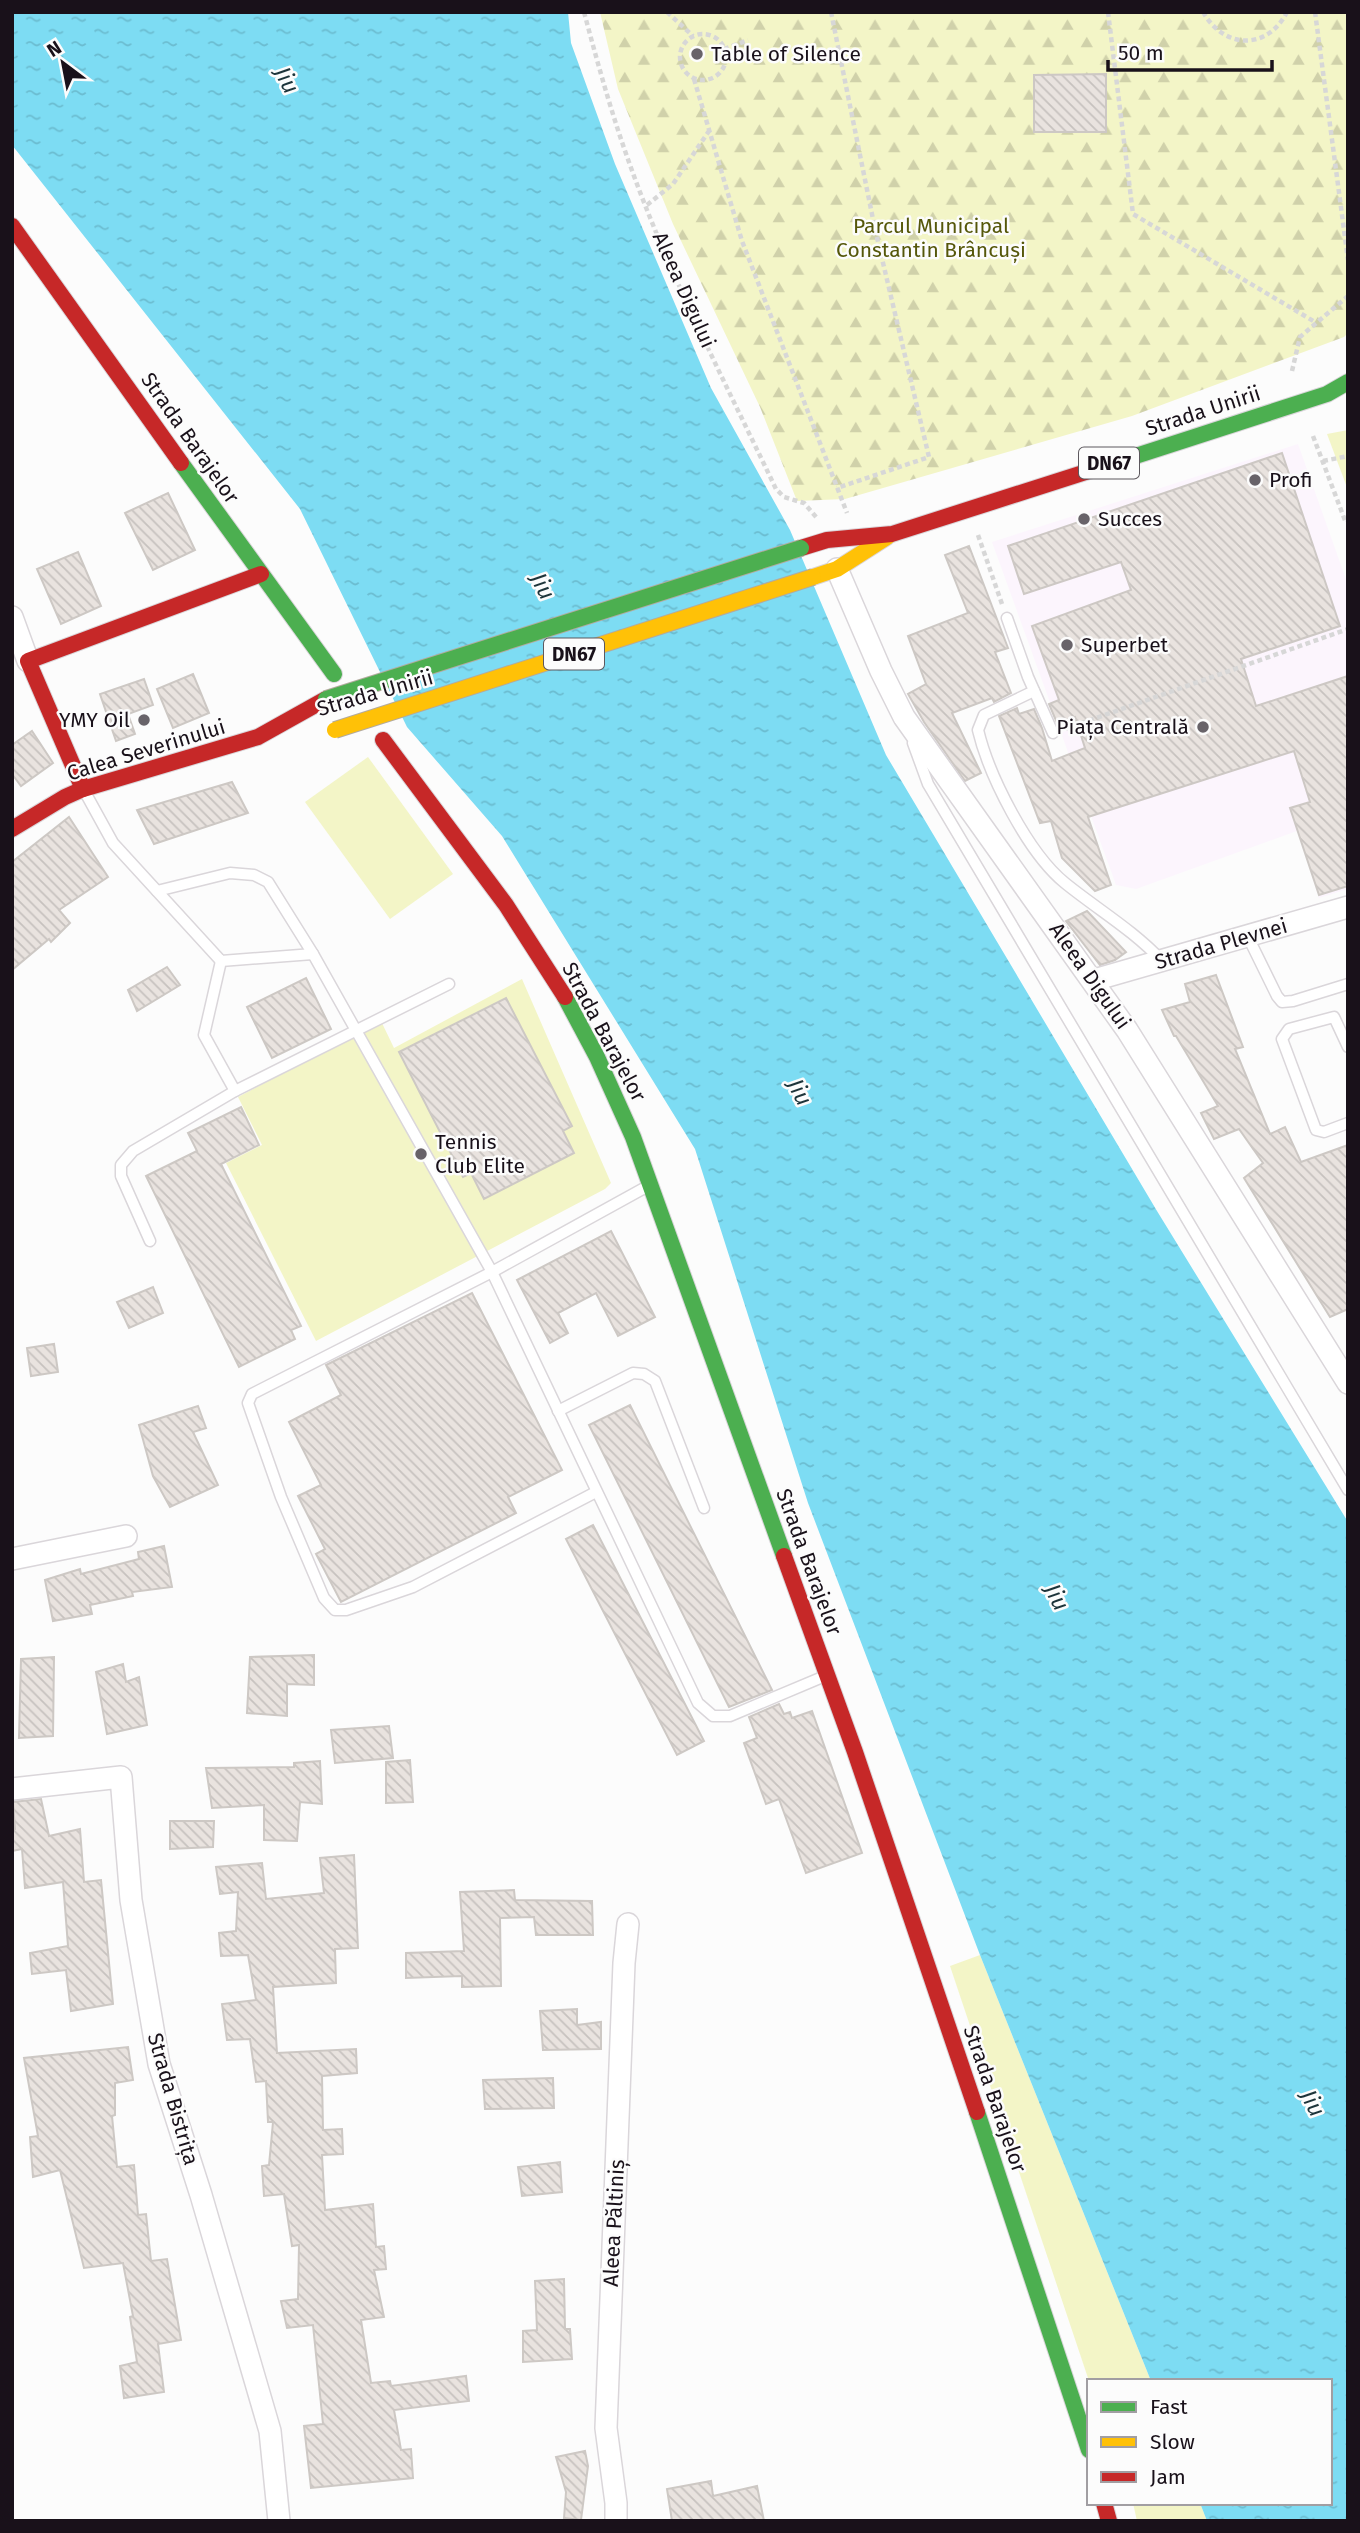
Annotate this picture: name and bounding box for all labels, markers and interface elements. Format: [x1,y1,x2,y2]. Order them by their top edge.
north arrow [28,28,98,98]
scale bar [1108,28,1272,72]
text: N [43,36,66,62]
text: 50 m [1118,40,1164,66]
place label: Table of Silence [711,41,861,67]
marker: Table of Silence [689,46,705,62]
water label: Jiu [268,60,306,98]
park label: Parcul Municipal Constantin Brâncuși [836,213,1026,263]
street label: Aleea Digului [647,228,721,352]
street label: Strada Barajelor [135,368,245,508]
street label: Strada Unirii [1142,380,1264,442]
road number: DN67 [1079,447,1139,478]
place label: Profi [1269,467,1313,493]
marker: Profi [1247,472,1263,488]
place label: Succes [1098,506,1162,532]
marker: Succes [1076,511,1092,527]
water label: Jiu [524,566,562,604]
place label: Superbet [1081,632,1169,658]
marker: Superbet [1059,637,1075,653]
road number: DN67 [544,638,604,670]
street label: Strada Unirii [314,664,436,722]
place label: YMY Oil [59,707,130,733]
marker: YMY Oil [136,712,152,728]
street label: Calea Severinului [64,714,228,786]
place label: Piața Centrală [1056,714,1189,740]
marker: Piața Centrală [1195,719,1211,735]
street label: Strada Plevnei [1152,913,1290,975]
street label: Aleea Digului [1044,918,1136,1034]
street label: Strada Barajelor [556,958,652,1106]
water label: Jiu [781,1072,819,1110]
place label: Tennis Club Elite [435,1129,525,1179]
marker: Tennis Club Elite [413,1146,429,1162]
street label: Strada Barajelor [770,1485,848,1639]
water label: Jiu [1038,1577,1076,1615]
street label: Strada Barajelor [958,2022,1032,2176]
street label: Strada Bistrița [142,2030,204,2168]
water label: Jiu [1294,2083,1332,2121]
street label: Aleea Păltiniș [598,2158,630,2287]
legend [1087,2379,1332,2505]
text: Fast [1150,2394,1188,2420]
text: Slow [1150,2429,1195,2455]
text: Jam [1150,2464,1186,2490]

